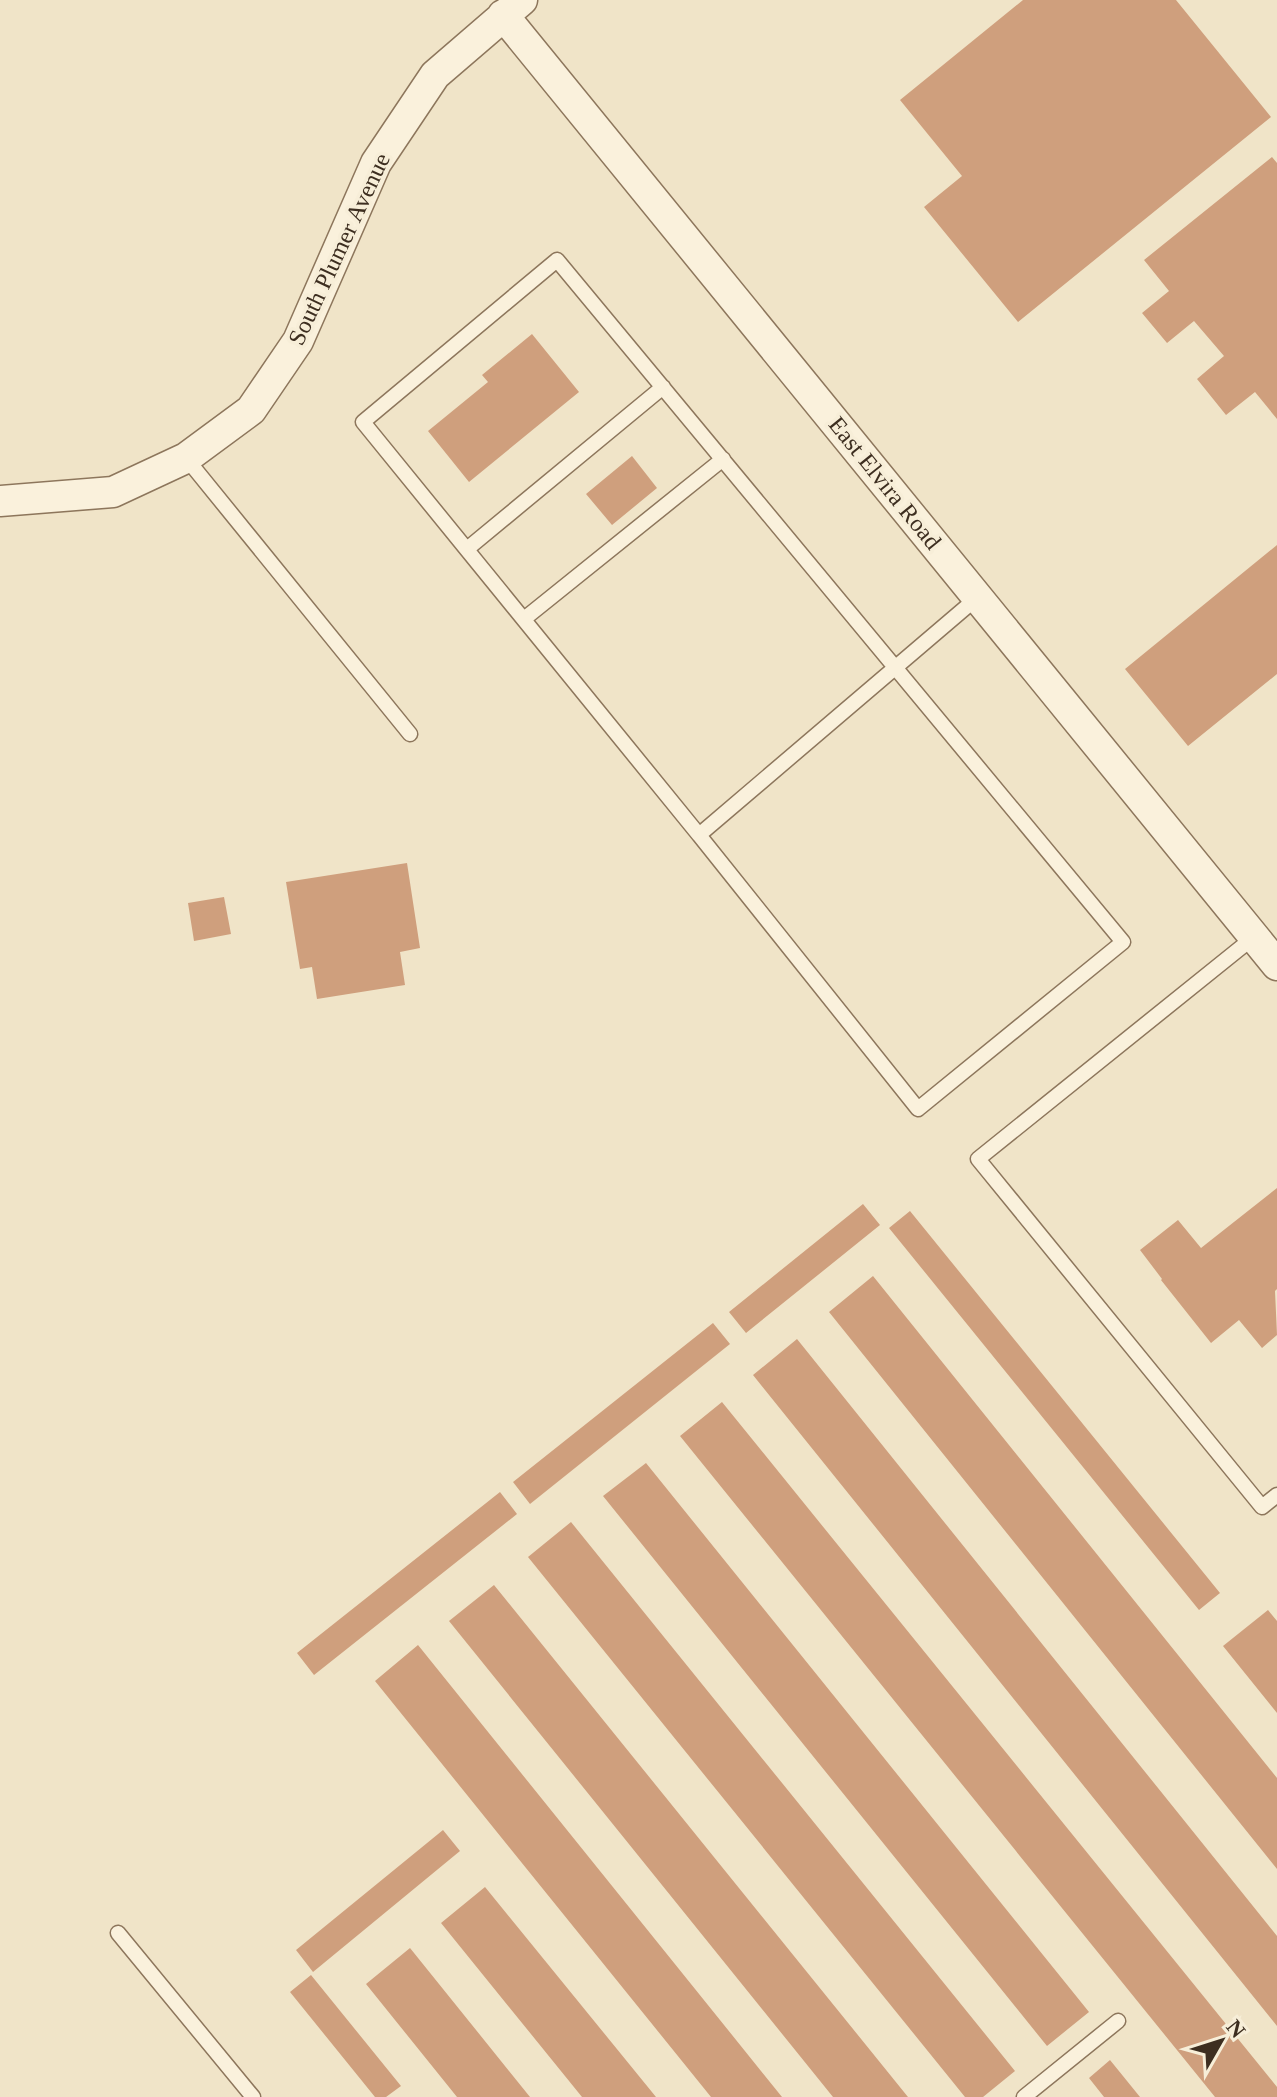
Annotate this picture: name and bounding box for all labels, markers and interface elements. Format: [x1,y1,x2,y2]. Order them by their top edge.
street label: South Plumer Avenue [283,149,395,349]
street label: East Elvira Road [824,412,946,554]
north arrow [1181,2001,1261,2081]
text: N [1221,2015,1251,2043]

